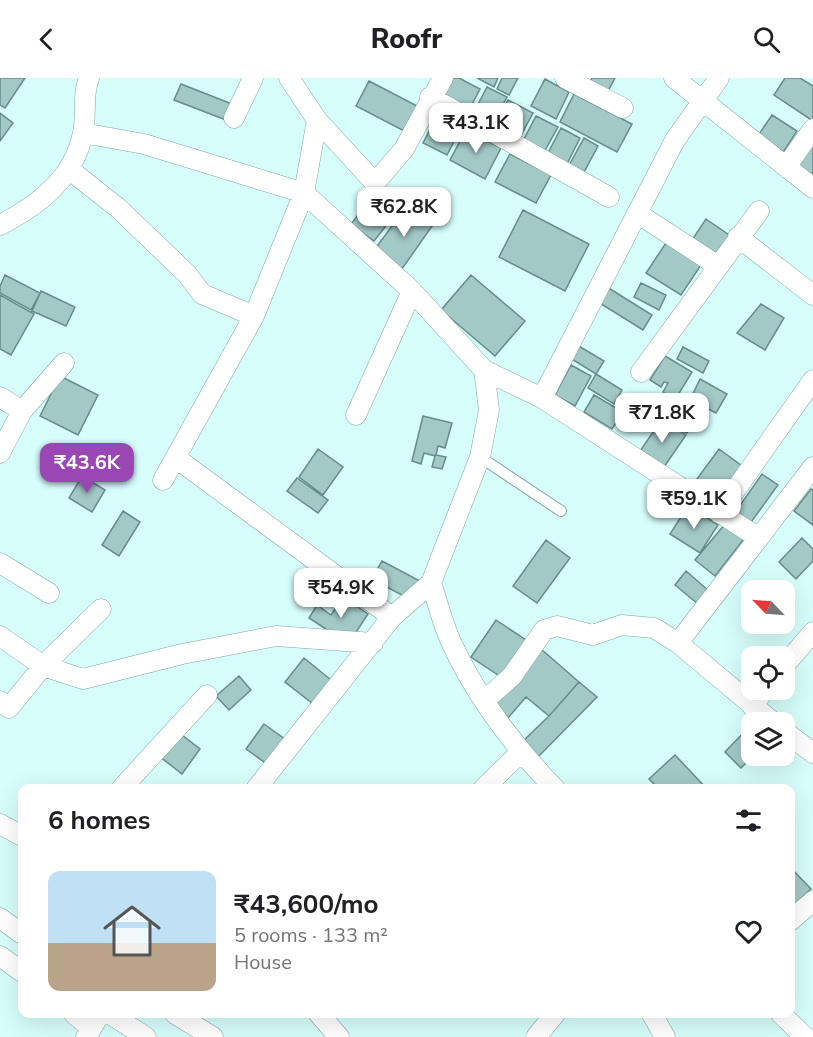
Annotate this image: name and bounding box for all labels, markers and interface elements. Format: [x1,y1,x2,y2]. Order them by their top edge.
text: Roofr [371,21,442,58]
icon: back [30,23,63,56]
icon: search [750,23,783,56]
pin: ₹43.1K [427,103,525,154]
text: ₹43.1K [443,109,509,136]
pin: ₹62.8K [355,187,453,238]
text: ₹62.8K [371,193,437,220]
pin: ₹71.8K [613,393,711,444]
text: ₹71.8K [629,399,695,426]
pin: ₹43.6K [38,443,136,494]
text: ₹43.6K [54,449,120,476]
pin: ₹59.1K [645,479,743,530]
text: ₹59.1K [661,485,727,512]
pin: ₹54.9K [292,568,390,619]
text: ₹54.9K [308,574,374,601]
north arrow [741,580,795,634]
map controls [741,580,795,766]
button: locate [741,646,795,700]
button: layers [741,712,795,766]
text: 6 homes [48,803,150,838]
icon: filters [732,804,765,837]
text: ₹43,600/mo [234,887,378,922]
icon: home [96,895,168,967]
icon: heart [732,915,765,948]
text: 5 rooms · 133 m² [234,922,388,949]
text: House [234,949,292,976]

